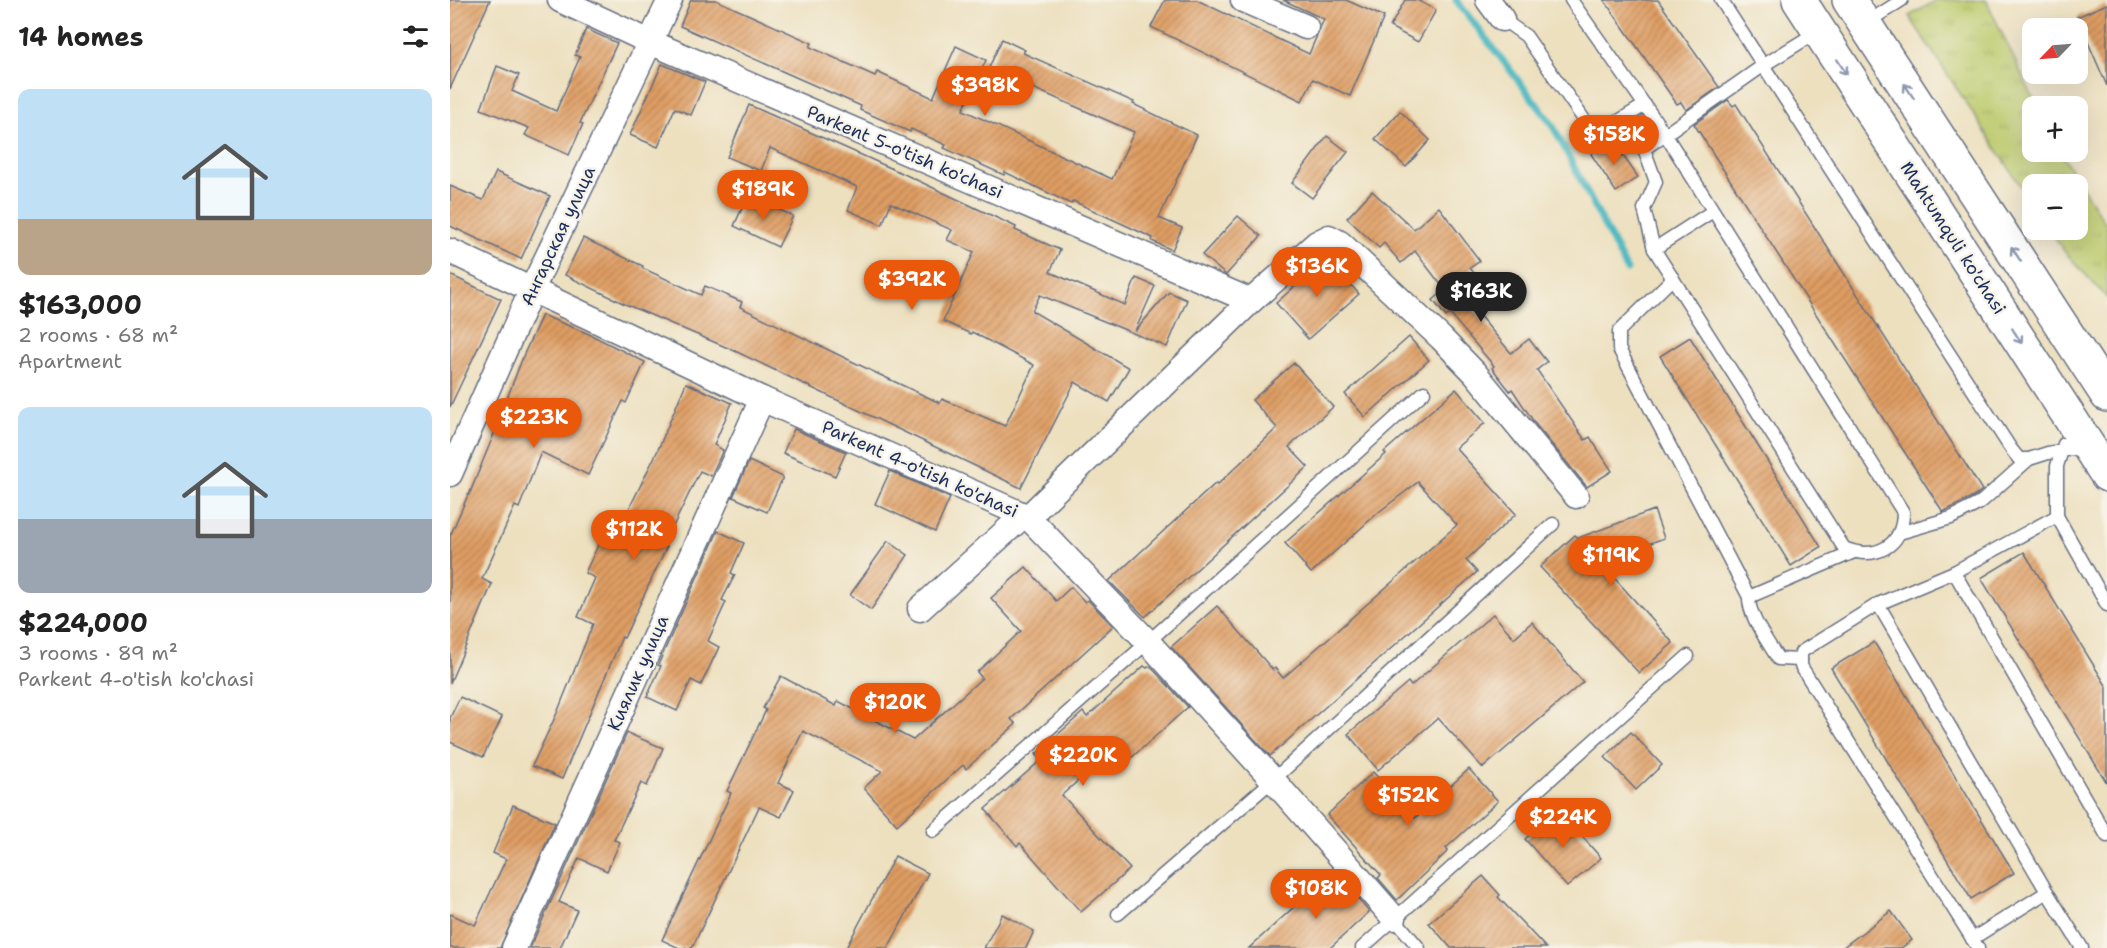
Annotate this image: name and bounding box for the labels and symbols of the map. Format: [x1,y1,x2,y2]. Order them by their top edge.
north arrow [2022,18,2088,84]
one-way arrow [1837,58,1849,75]
pin: $398K [943,66,1027,117]
one-way arrow [1903,83,1915,99]
street label: Parkent 5-o'tish ko'chasi [803,100,1007,204]
pin: $158K [1572,115,1656,166]
street label: Mahtumquli ko'chasi [1895,157,2011,319]
street label: Ангарская улица [515,162,601,310]
pin: $189K [721,170,805,221]
one-way arrow [2010,246,2022,262]
pin: $136K [1275,247,1359,298]
pin: $392K [870,260,954,311]
pin: $163K [1439,272,1523,323]
one-way arrow [2011,327,2023,344]
pin: $223K [492,398,576,449]
street label: Parkent 4-o'tish ko'chasi [818,415,1022,523]
pin: $112K [592,510,676,561]
pin: $119K [1569,536,1653,587]
street label: Киялик улица [602,611,674,735]
pin: $120K [853,683,937,734]
pin: $220K [1041,736,1125,787]
pin: $152K [1366,776,1450,827]
pin: $224K [1521,798,1605,849]
pin: $108K [1274,869,1358,920]

